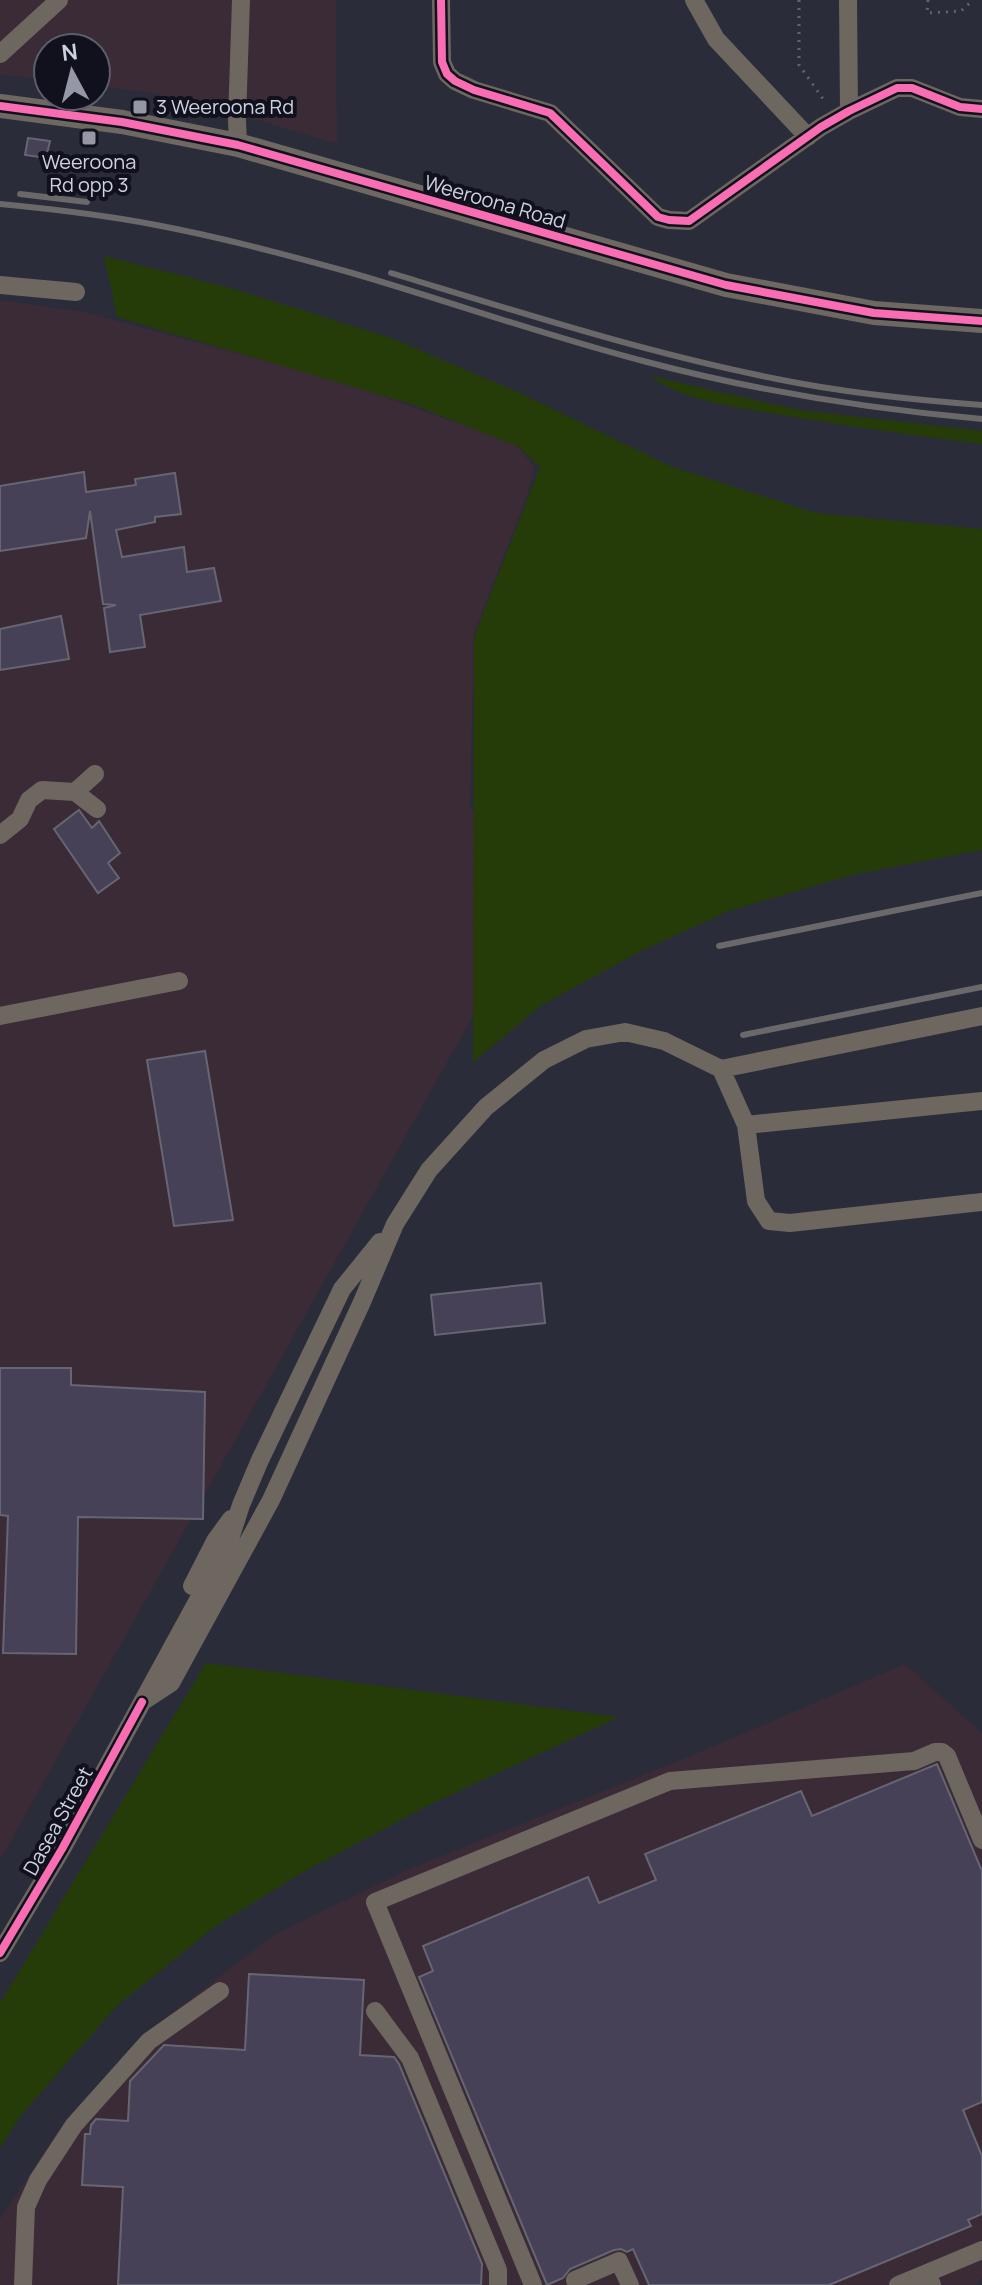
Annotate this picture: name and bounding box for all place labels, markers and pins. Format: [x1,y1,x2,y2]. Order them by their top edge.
place label: 3 Weeroona Rd [156,93,294,120]
marker: 3 Weeroona Rd [131,98,149,116]
marker: Weeroona Rd opp 3 [80,129,98,147]
place label: Weeroona Rd opp 3 [42,148,136,198]

